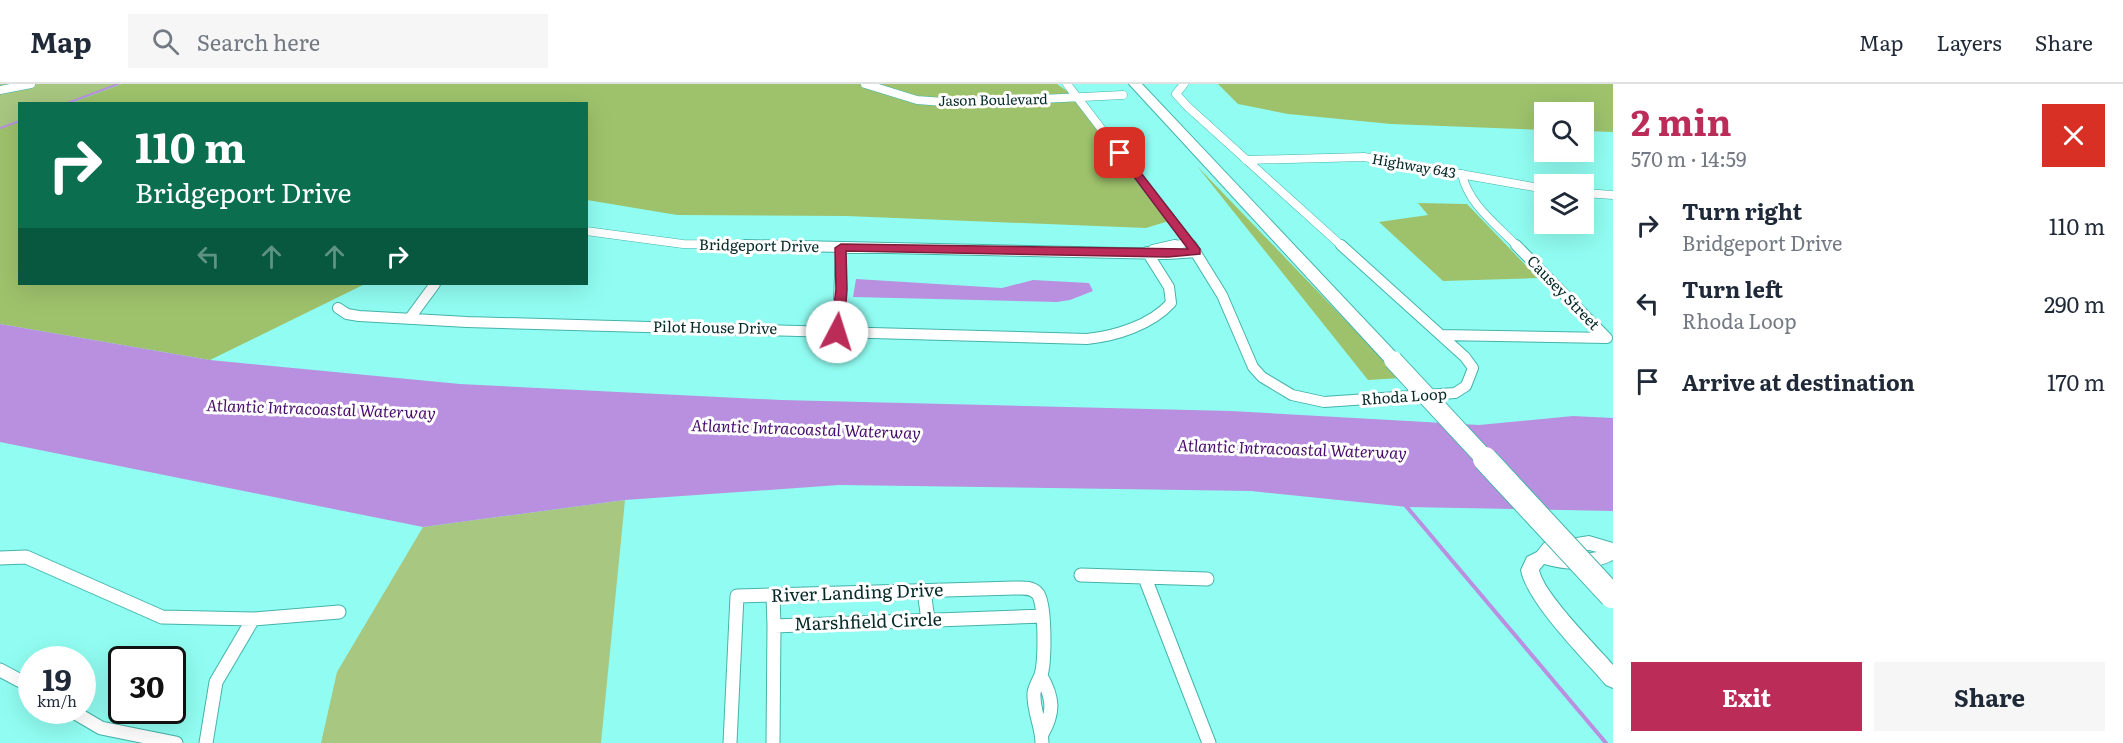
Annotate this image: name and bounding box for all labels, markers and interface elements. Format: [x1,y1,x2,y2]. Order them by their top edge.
search box [128,14,548,68]
text: Map [30,20,92,62]
icon: search [149,25,182,58]
text: Search here [197,25,320,58]
text: Map [1859,26,1904,57]
text: Layers [1937,26,2002,57]
text: Share [2035,26,2093,57]
street label: Jason Boulevard [938,88,1048,110]
text: 2 min [1631,94,1732,147]
map controls [1534,102,1594,234]
button: search [1534,102,1594,162]
button: close [2042,104,2105,167]
text: 110 m [135,114,246,176]
icon: right [36,126,114,204]
pin [1094,127,1145,178]
icon: arrive [1103,136,1136,169]
text: 570 m · 14:59 [1631,143,1746,173]
street label: Highway 643 [1370,148,1458,182]
text: Bridgeport Drive [135,171,352,211]
button: layers [1534,174,1594,234]
text: Turn right [1682,194,1802,227]
icon: right [1631,209,1664,242]
text: 110 m [2049,209,2105,242]
text: Bridgeport Drive [1682,227,1842,257]
street label: Bridgeport Drive [699,232,820,257]
icon: left [192,240,225,273]
icon: ahead [255,240,288,273]
icon: ahead [318,240,351,273]
icon: right [381,240,414,273]
street label: Causey Street [1522,249,1606,335]
text: Turn left [1682,272,1783,305]
icon: left [1631,287,1664,320]
text: 290 m [2044,287,2105,320]
position arrow [805,300,869,364]
text: Rhoda Loop [1682,305,1796,335]
street label: Pilot House Drive [653,314,778,339]
icon: arrive [1631,365,1664,398]
text: Arrive at destination [1682,365,1915,398]
text: 170 m [2047,365,2105,398]
street label: Rhoda Loop [1360,381,1448,410]
water label: Atlantic Intracoastal Waterway [206,392,436,424]
water label: Atlantic Intracoastal Waterway [691,412,921,444]
water label: Atlantic Intracoastal Waterway [1177,432,1407,464]
street label: River Landing Drive [770,575,944,608]
street label: Marshfield Circle [794,604,942,637]
speed limit sign: 30 [108,646,186,724]
text: 19 [42,656,72,700]
button: Exit [1631,662,1862,731]
button: Share [1874,662,2105,731]
text: km/h [37,689,77,712]

